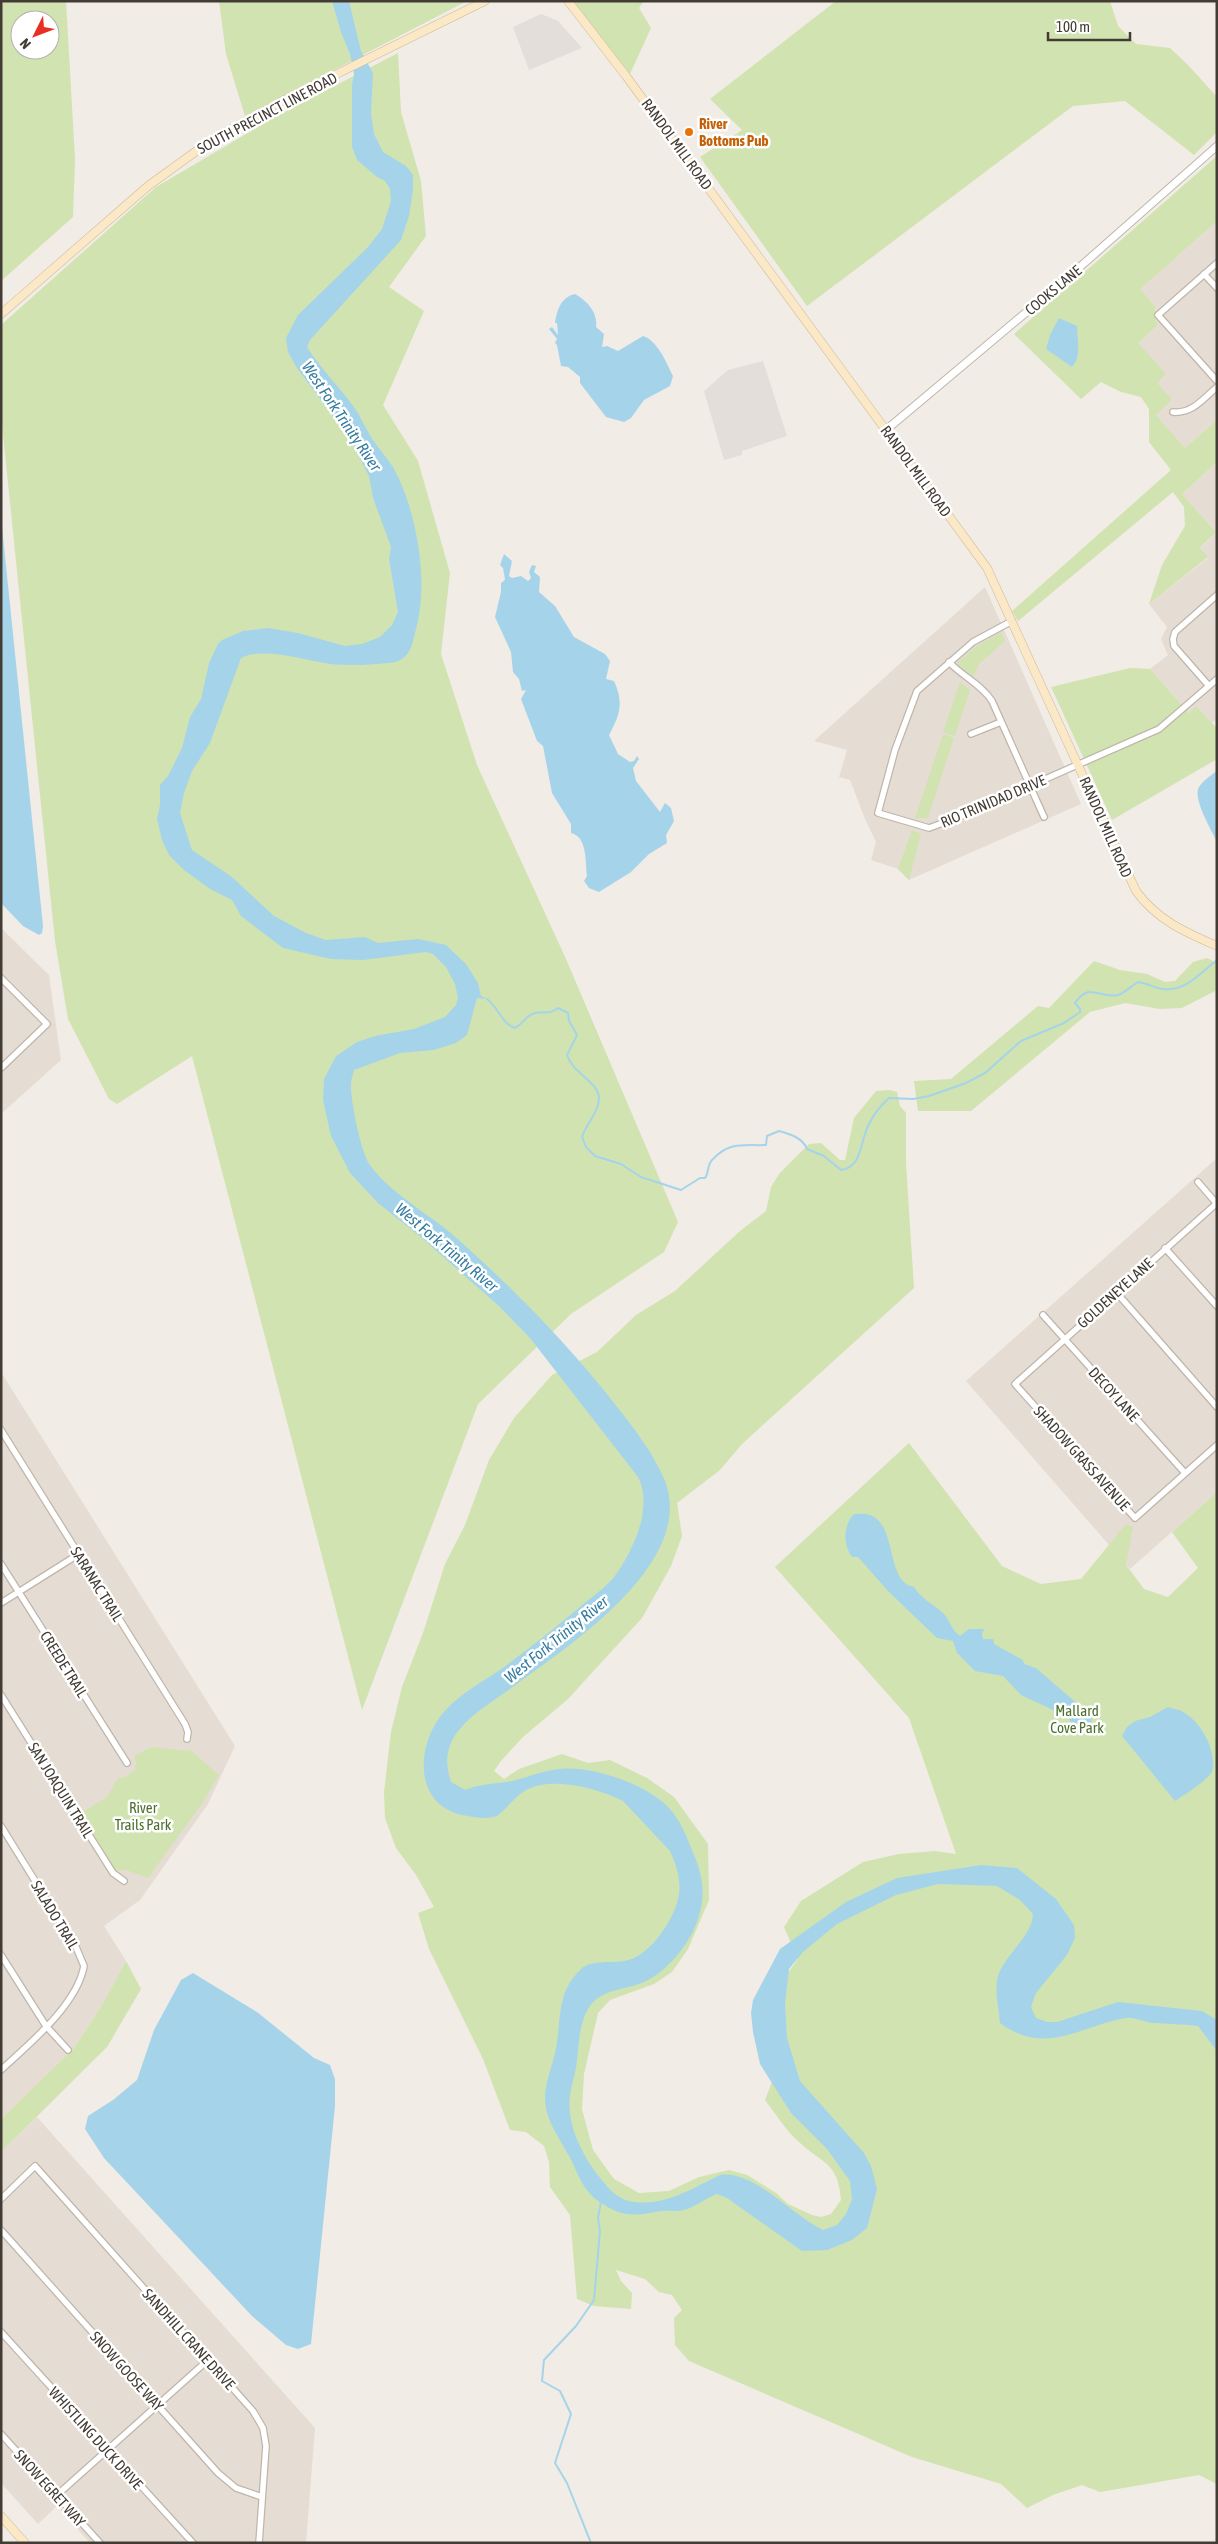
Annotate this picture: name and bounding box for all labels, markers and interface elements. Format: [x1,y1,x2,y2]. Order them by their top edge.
north arrow [10,10,60,60]
scale bar [1048,10,1130,42]
text: 100 m [1056,18,1090,35]
text: N [17,35,34,52]
street label: SOUTH PRECINCT LINE ROAD [194,69,340,157]
street label: RANDOL MILL ROAD [638,95,716,193]
place label: River Bottoms Pub [699,115,769,149]
marker: River Bottoms Pub [683,126,695,138]
street label: COOKS LANE [1021,261,1085,318]
water label: West Fork Trinity River [298,358,386,476]
street label: RANDOL MILL ROAD [877,422,955,520]
street label: RIO TRINIDAD DRIVE [938,771,1049,831]
street label: RANDOL MILL ROAD [1076,774,1136,880]
water label: West Fork Trinity River [392,1199,503,1297]
street label: GOLDENEYE LANE [1074,1254,1157,1331]
street label: DECOY LANE [1085,1364,1143,1425]
street label: SHADOW GRASS AVENUE [1031,1402,1134,1514]
street label: SARANAC TRAIL [67,1544,127,1625]
water label: West Fork Trinity River [501,1591,613,1687]
street label: CREEDE TRAIL [37,1628,91,1700]
park label: Mallard Cove Park [1050,1702,1104,1736]
street label: SAN JOAQUIN TRAIL [25,1739,97,1841]
park label: River Trails Park [115,1799,172,1833]
street label: SALADO TRAIL [28,1878,82,1953]
street label: SANDHILL CRANE DRIVE [139,2285,239,2393]
street label: SNOW GOOSE WAY [87,2328,167,2414]
street label: WHISTLING DUCK DRIVE [46,2383,147,2493]
street label: SNOW EGRET WAY [11,2446,89,2530]

